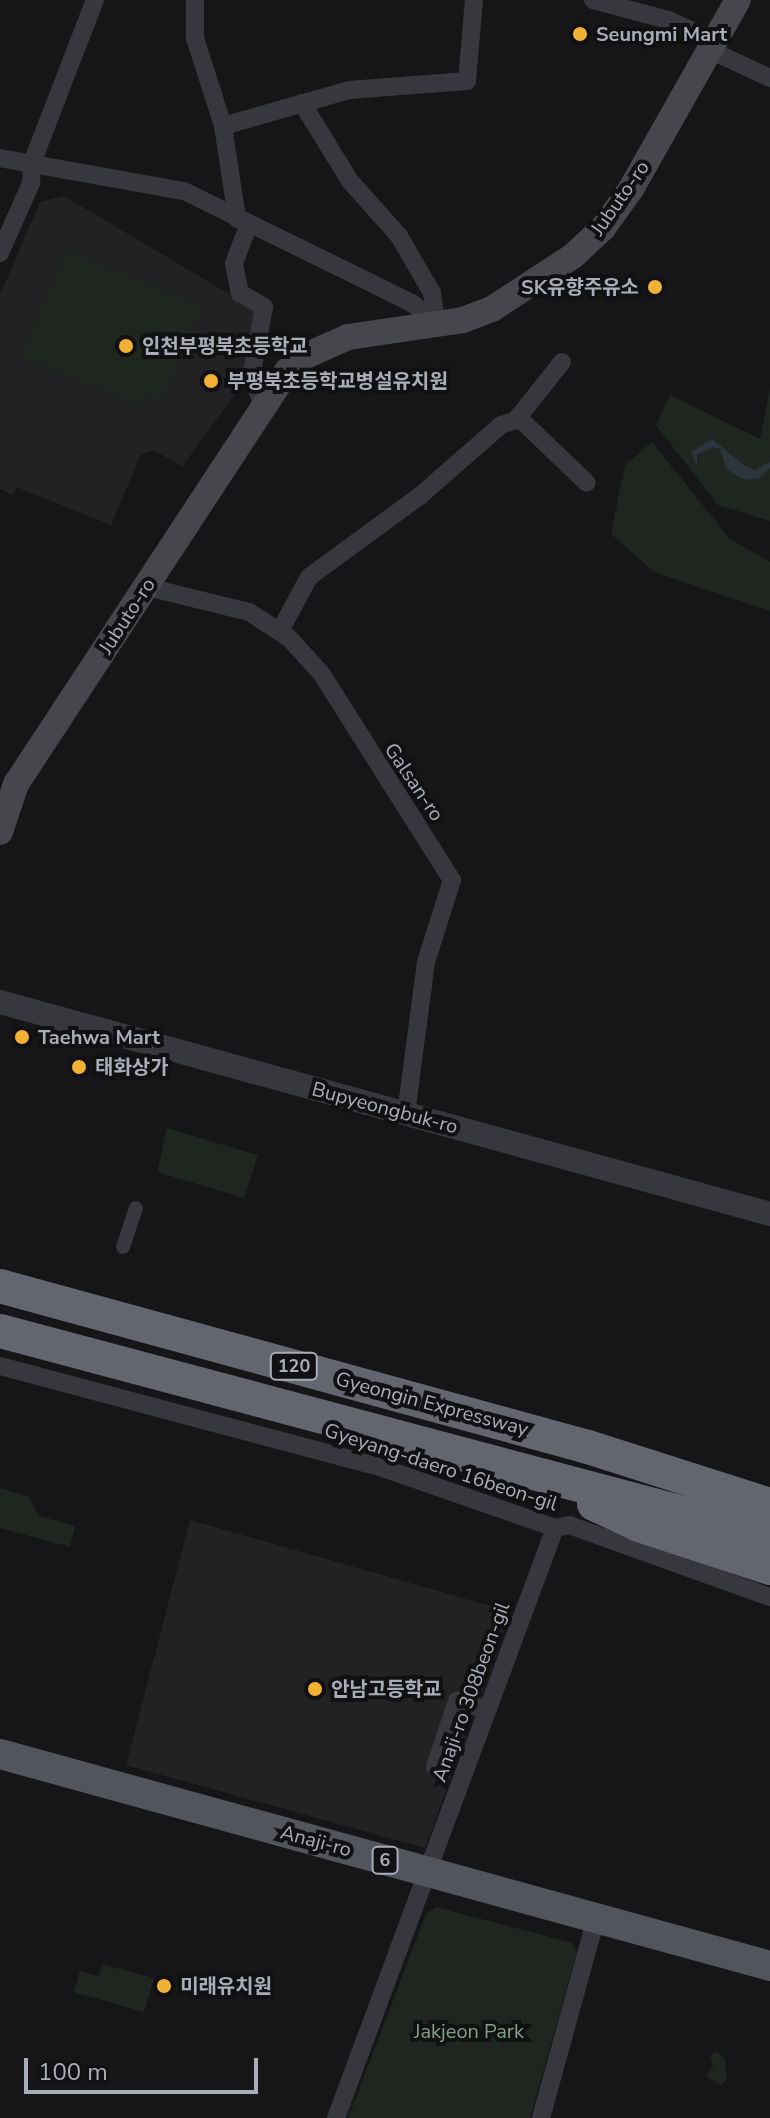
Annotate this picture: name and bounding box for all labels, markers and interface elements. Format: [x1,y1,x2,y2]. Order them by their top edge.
place label: Seungmi Mart [596,22,727,46]
marker: Seungmi Mart [571,25,589,43]
street label: Jubuto-ro [586,156,654,240]
place label: SK유향주유소 [521,275,639,299]
marker: SK유향주유소 [646,278,664,296]
place label: 인천부평북초등학교 [142,334,308,358]
marker: 인천부평북초등학교 [117,337,135,355]
place label: 부평북초등학교병설유치원 [227,369,448,393]
marker: 부평북초등학교병설유치원 [202,372,220,390]
street label: Jubuto-ro [94,574,160,658]
street label: Galsan-ro [379,738,449,826]
place label: Taehwa Mart [38,1025,160,1049]
marker: Taehwa Mart [13,1028,31,1046]
place label: 태화상가 [95,1055,169,1079]
marker: 태화상가 [70,1058,88,1076]
street label: Bupyeongbuk-ro [309,1077,461,1139]
road number: 120 [268,1352,320,1380]
street label: Gyeongin Expressway [333,1367,531,1441]
street label: Gyeyang-daero 16beon-gil [321,1418,561,1516]
street label: Anaji-ro 308beon-gil [427,1599,515,1785]
place label: 안남고등학교 [331,1677,441,1701]
marker: 안남고등학교 [306,1680,324,1698]
street label: Anaji-ro [278,1820,354,1862]
road number: 6 [371,1846,399,1874]
place label: 미래유치원 [180,1974,272,1998]
marker: 미래유치원 [155,1977,173,1995]
park label: Jakjeon Park [414,2019,524,2043]
scale bar [28,2042,262,2092]
text: 100 m [38,2056,108,2088]

